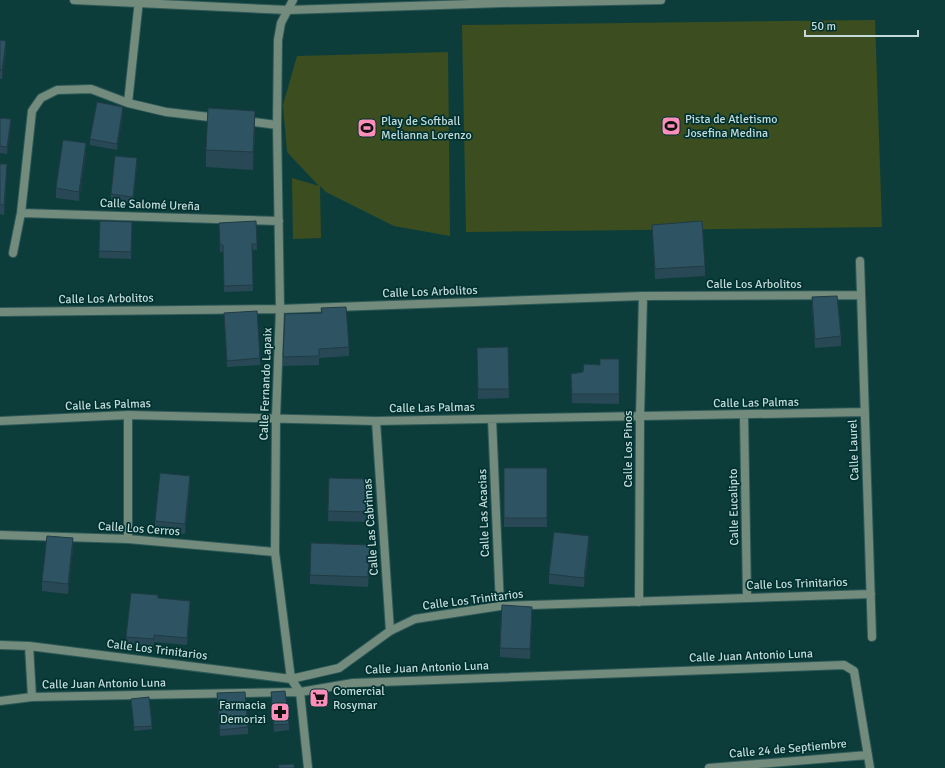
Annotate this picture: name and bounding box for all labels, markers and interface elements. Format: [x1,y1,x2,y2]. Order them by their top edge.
scale bar [805,12,918,38]
text: 50 m [811,19,836,34]
place label: Pista de Atletismo Josefina Medina [685,112,778,141]
place label: Play de Softball Melianna Lorenzo [381,114,472,143]
sports icon: Pista de Atletismo Josefina Medina [660,115,682,137]
sports icon: Play de Softball Melianna Lorenzo [356,117,378,139]
street label: Calle Salomé Ureña [100,196,200,214]
street label: Calle Los Arbolitos [706,277,802,292]
street label: Calle Los Arbolitos [382,283,478,301]
street label: Calle Los Arbolitos [58,291,154,307]
street label: Calle Fernando Lapaix [257,327,275,441]
street label: Calle Las Palmas [713,395,799,411]
street label: Calle Las Palmas [65,396,151,414]
street label: Calle Las Palmas [389,400,475,416]
street label: Calle Los Pinos [621,411,636,487]
street label: Calle Laurel [845,419,863,481]
street label: Calle Eucalipto [726,468,742,546]
street label: Calle Las Acacias [475,469,493,557]
street label: Calle Las Cabrimas [360,478,382,576]
street label: Calle Los Cerros [98,519,180,539]
street label: Calle Los Trinitarios [746,575,848,593]
street label: Calle Los Trinitarios [422,586,524,614]
street label: Calle Los Trinitarios [106,636,208,664]
street label: Calle Juan Antonio Luna [689,646,813,666]
street label: Calle Juan Antonio Luna [365,658,489,678]
street label: Calle Juan Antonio Luna [42,675,166,693]
place label: Comercial Rosymar [333,684,385,713]
supermarket icon: Comercial Rosymar [308,687,330,709]
place label: Farmacia Demorizi [219,698,266,727]
pharmacy icon: Farmacia Demorizi [269,701,291,723]
street label: Calle 24 de Septiembre [729,736,847,762]

